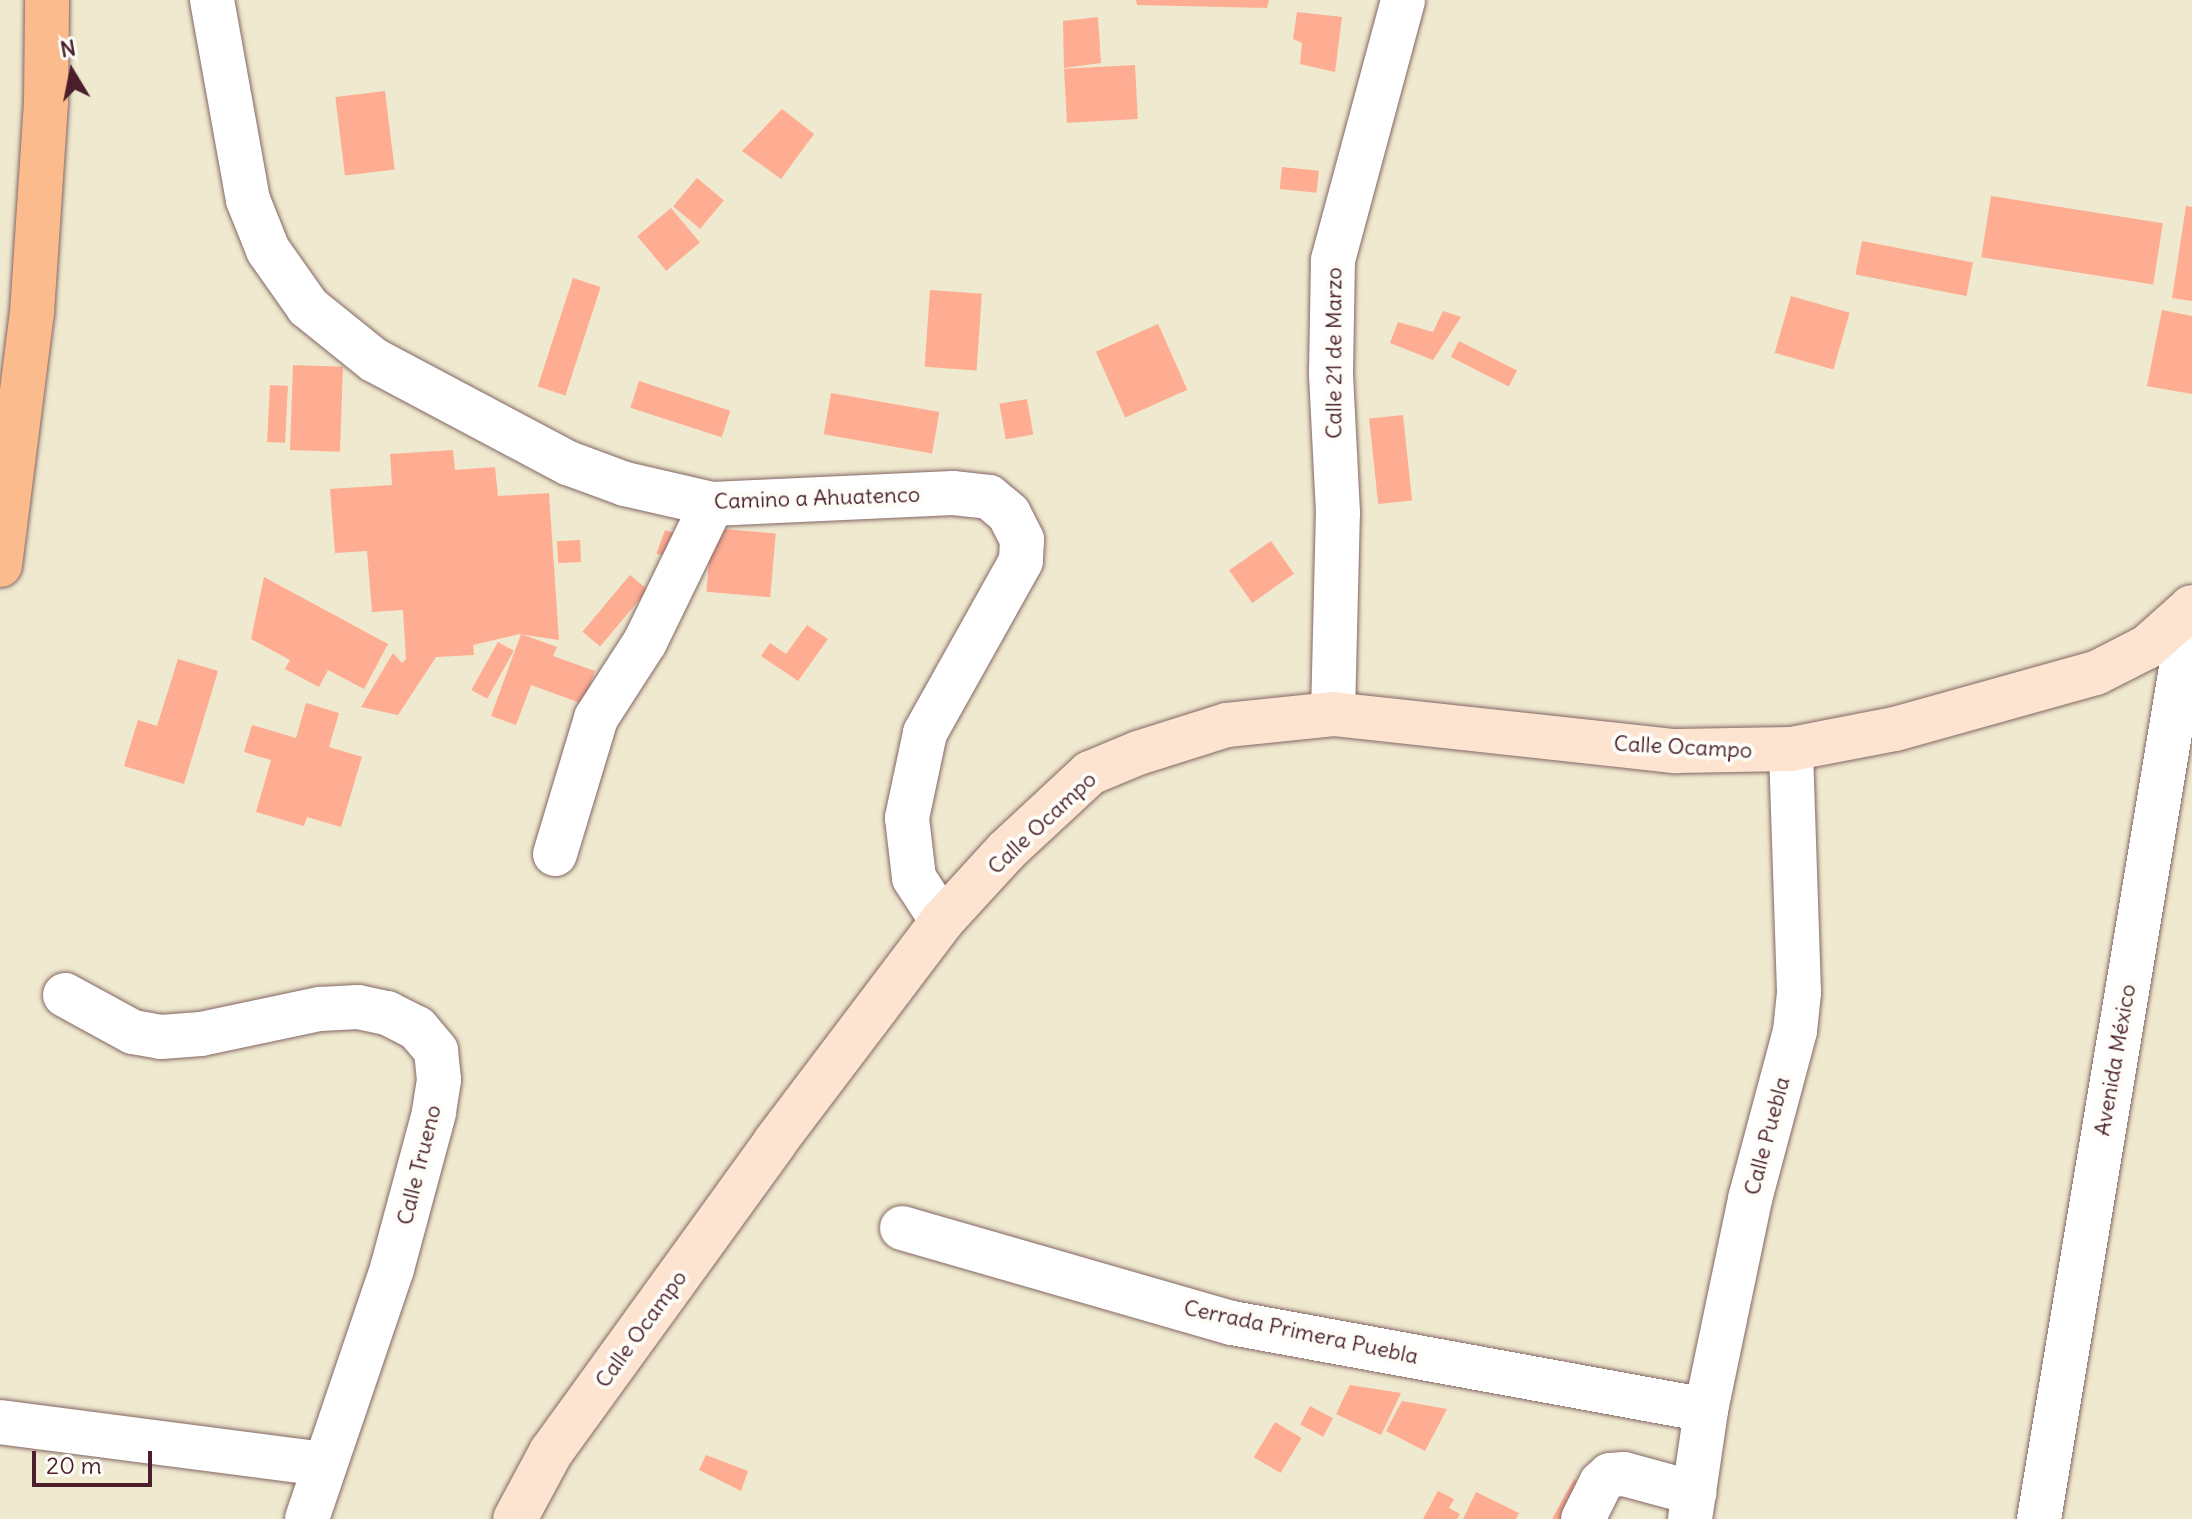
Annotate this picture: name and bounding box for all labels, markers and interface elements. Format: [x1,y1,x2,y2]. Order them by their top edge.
north arrow [32,32,112,112]
text: N [58,33,78,63]
street label: Calle 21 de Marzo [1321,267,1347,439]
street label: Camino a Ahuatenco [713,481,921,515]
street label: Calle Ocampo [1613,730,1753,764]
street label: Calle Ocampo [982,766,1102,880]
street label: Avenida México [2089,982,2141,1138]
street label: Calle Puebla [1739,1074,1795,1198]
street label: Calle Trueno [391,1102,447,1228]
street label: Calle Ocampo [590,1265,692,1393]
street label: Cerrada Primera Puebla [1181,1294,1421,1370]
scale bar [36,1435,156,1485]
text: 20 m [46,1450,102,1480]

